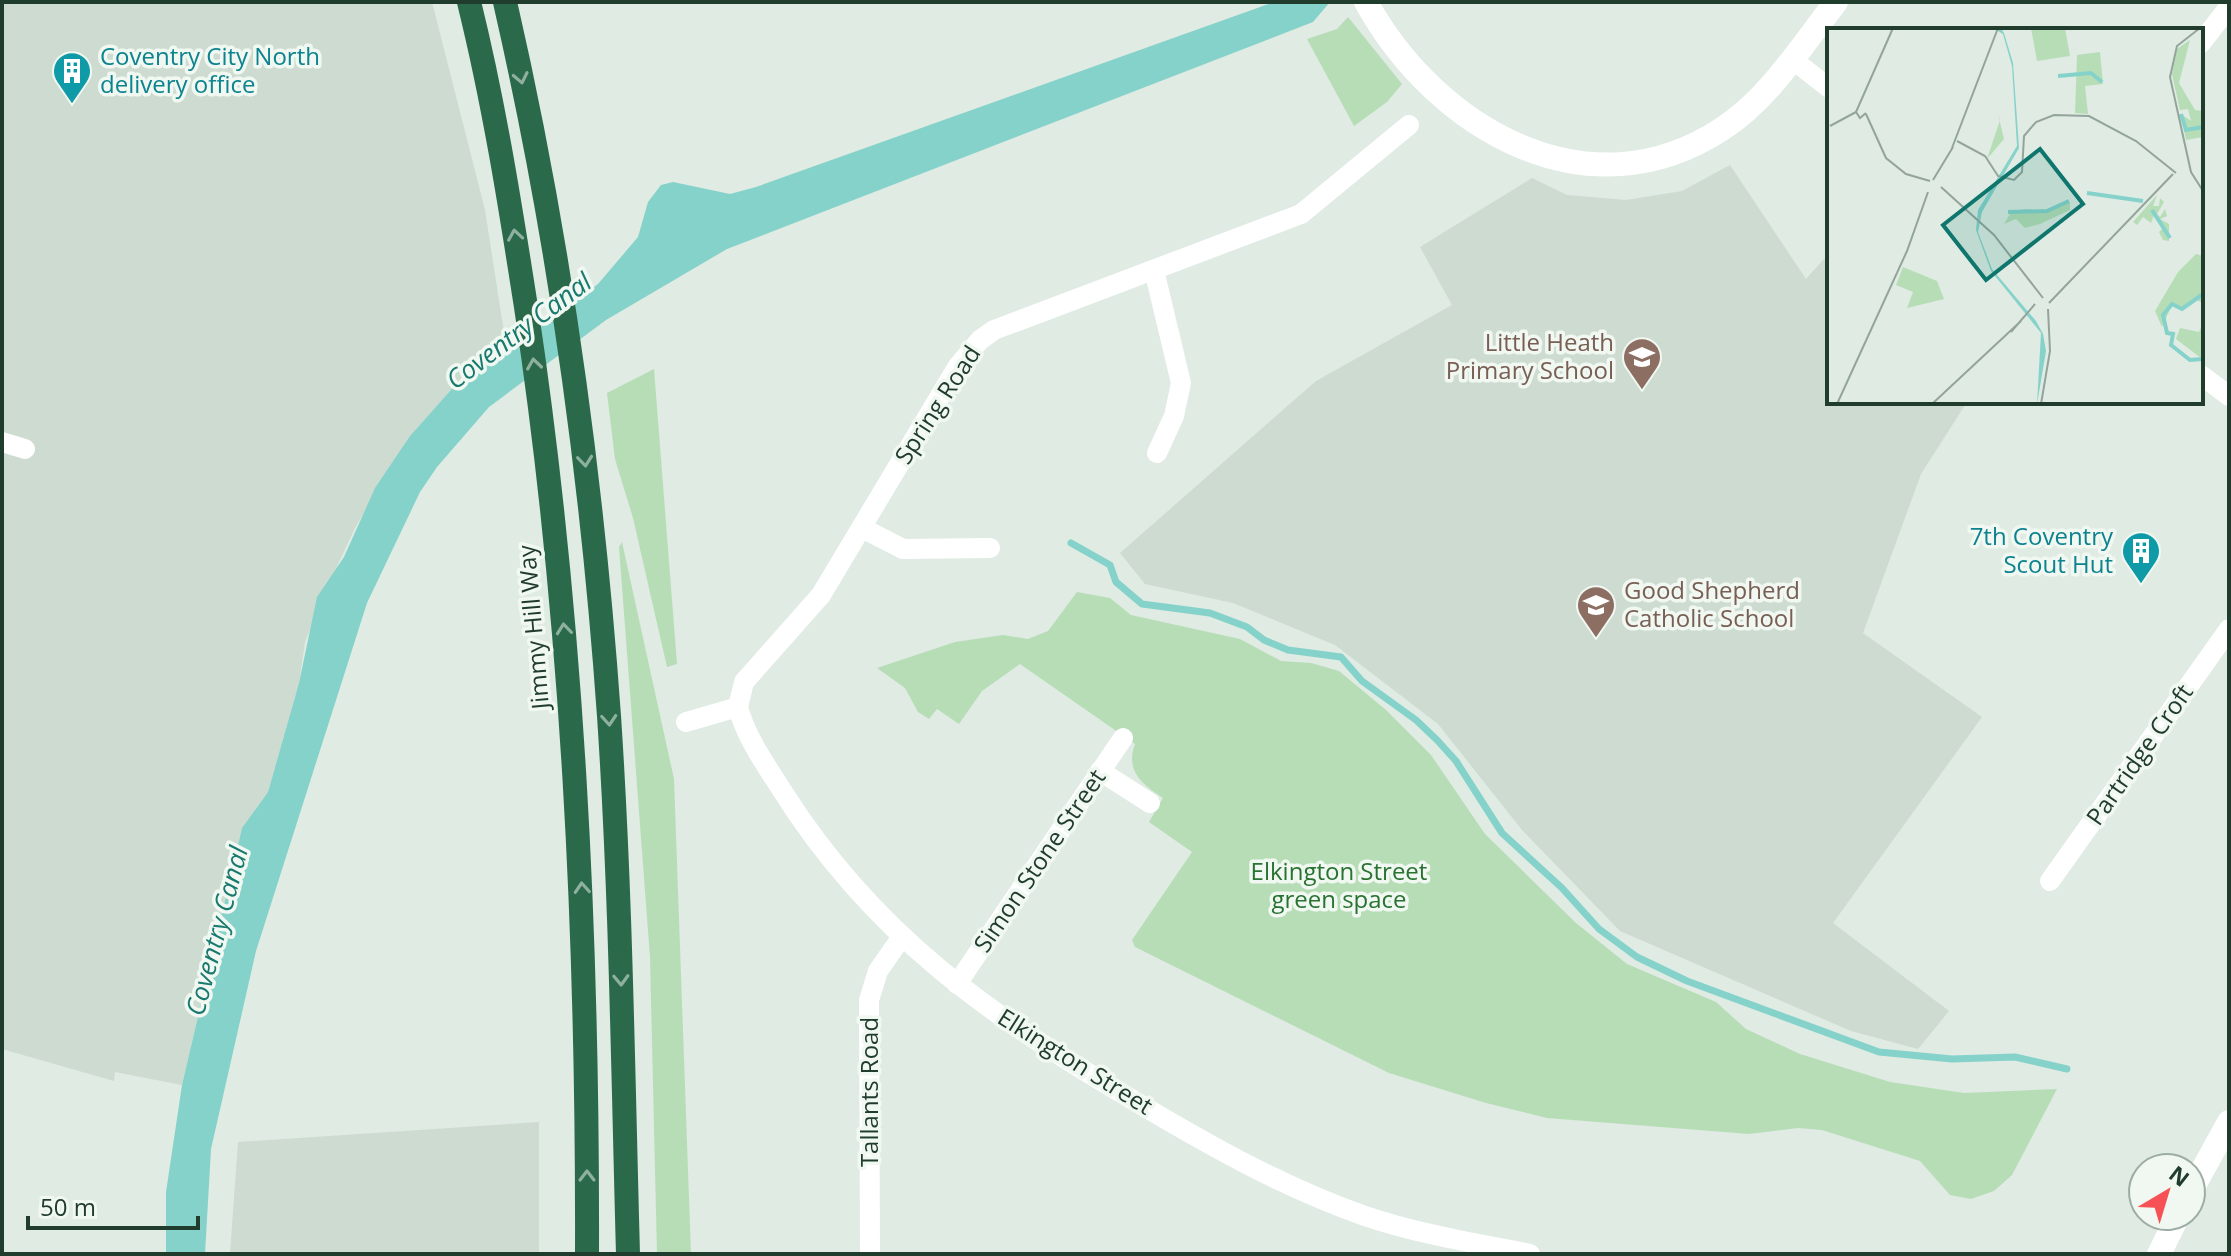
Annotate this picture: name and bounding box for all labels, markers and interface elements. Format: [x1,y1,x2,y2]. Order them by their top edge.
inset map [1827,28,2203,404]
place label: Coventry City North delivery office [100,39,320,100]
building icon: Coventry City North delivery office [51,50,93,105]
one-way arrow [512,72,529,85]
one-way arrow [507,228,524,242]
water label: Coventry Canal [438,263,600,397]
place label: Little Heath Primary School [1446,325,1614,386]
school or university icon: Little Heath Primary School [1621,336,1663,391]
street label: Spring Road [886,339,987,470]
one-way arrow [526,357,543,371]
one-way arrow [577,455,594,468]
place label: 7th Coventry Scout Hut [1970,519,2114,580]
building icon: 7th Coventry Scout Hut [2120,530,2162,585]
street label: Jimmy Hill Way [509,543,556,713]
place label: Good Shepherd Catholic School [1624,573,1800,634]
school or university icon: Good Shepherd Catholic School [1575,584,1617,639]
one-way arrow [556,622,573,635]
street label: Partridge Croft [2078,677,2200,831]
one-way arrow [600,714,617,727]
street label: Simon Stone Street [965,762,1112,958]
water label: Coventry Canal [176,841,256,1019]
park label: Elkington Street green space [1251,854,1427,915]
one-way arrow [574,881,591,894]
one-way arrow [612,974,629,987]
street label: Elkington Street [992,1000,1160,1122]
street label: Tallants Road [852,1017,885,1167]
north arrow [2127,1152,2207,1232]
text: N [2164,1158,2196,1193]
one-way arrow [578,1169,596,1182]
scale bar [28,1180,198,1230]
text: 50 m [40,1190,96,1223]

